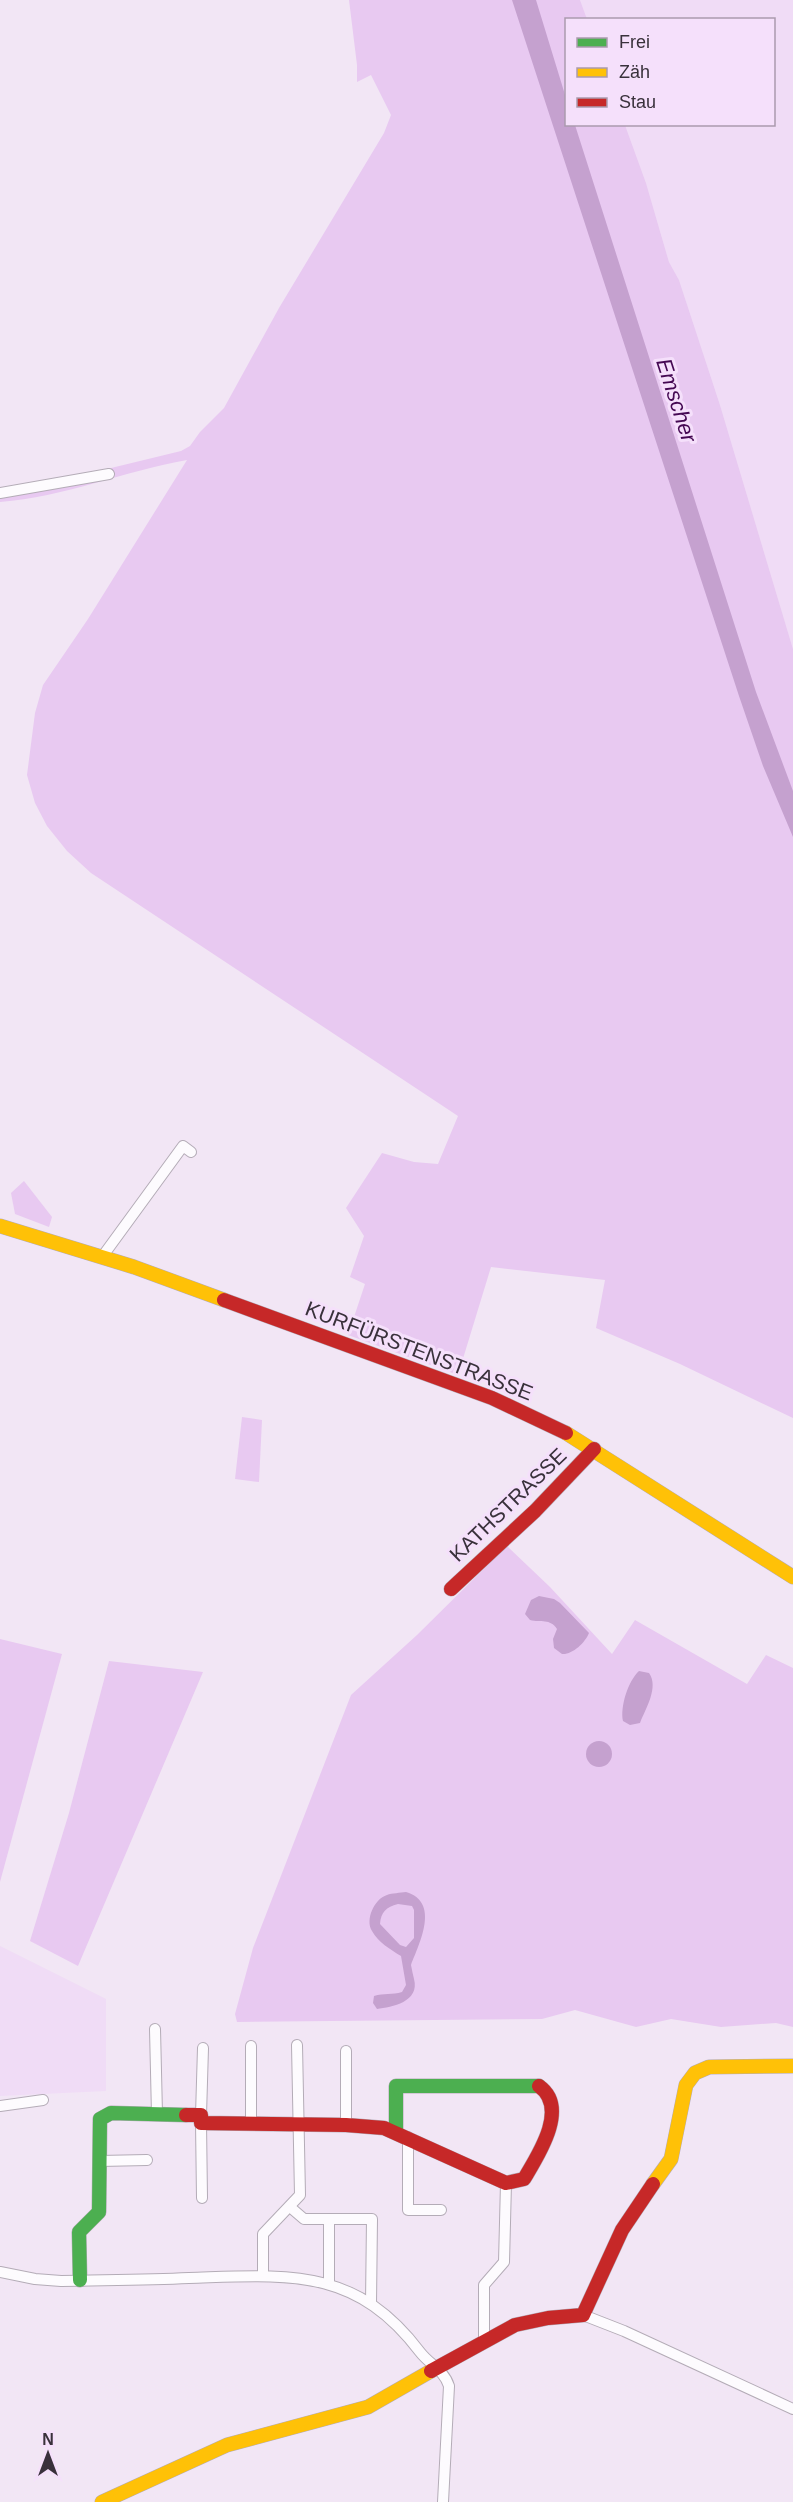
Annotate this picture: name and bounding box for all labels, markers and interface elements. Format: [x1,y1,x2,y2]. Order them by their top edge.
legend [565,18,775,126]
text: Frei [619,32,650,52]
text: Zäh [619,62,650,82]
text: Stau [619,92,656,112]
water label: Emscher [651,355,702,447]
street label: KURFÜRSTENSTRASSE [302,1297,536,1405]
street label: KATHSTRASSE [445,1443,570,1566]
north arrow [18,2424,78,2484]
text: N [42,2431,54,2448]

